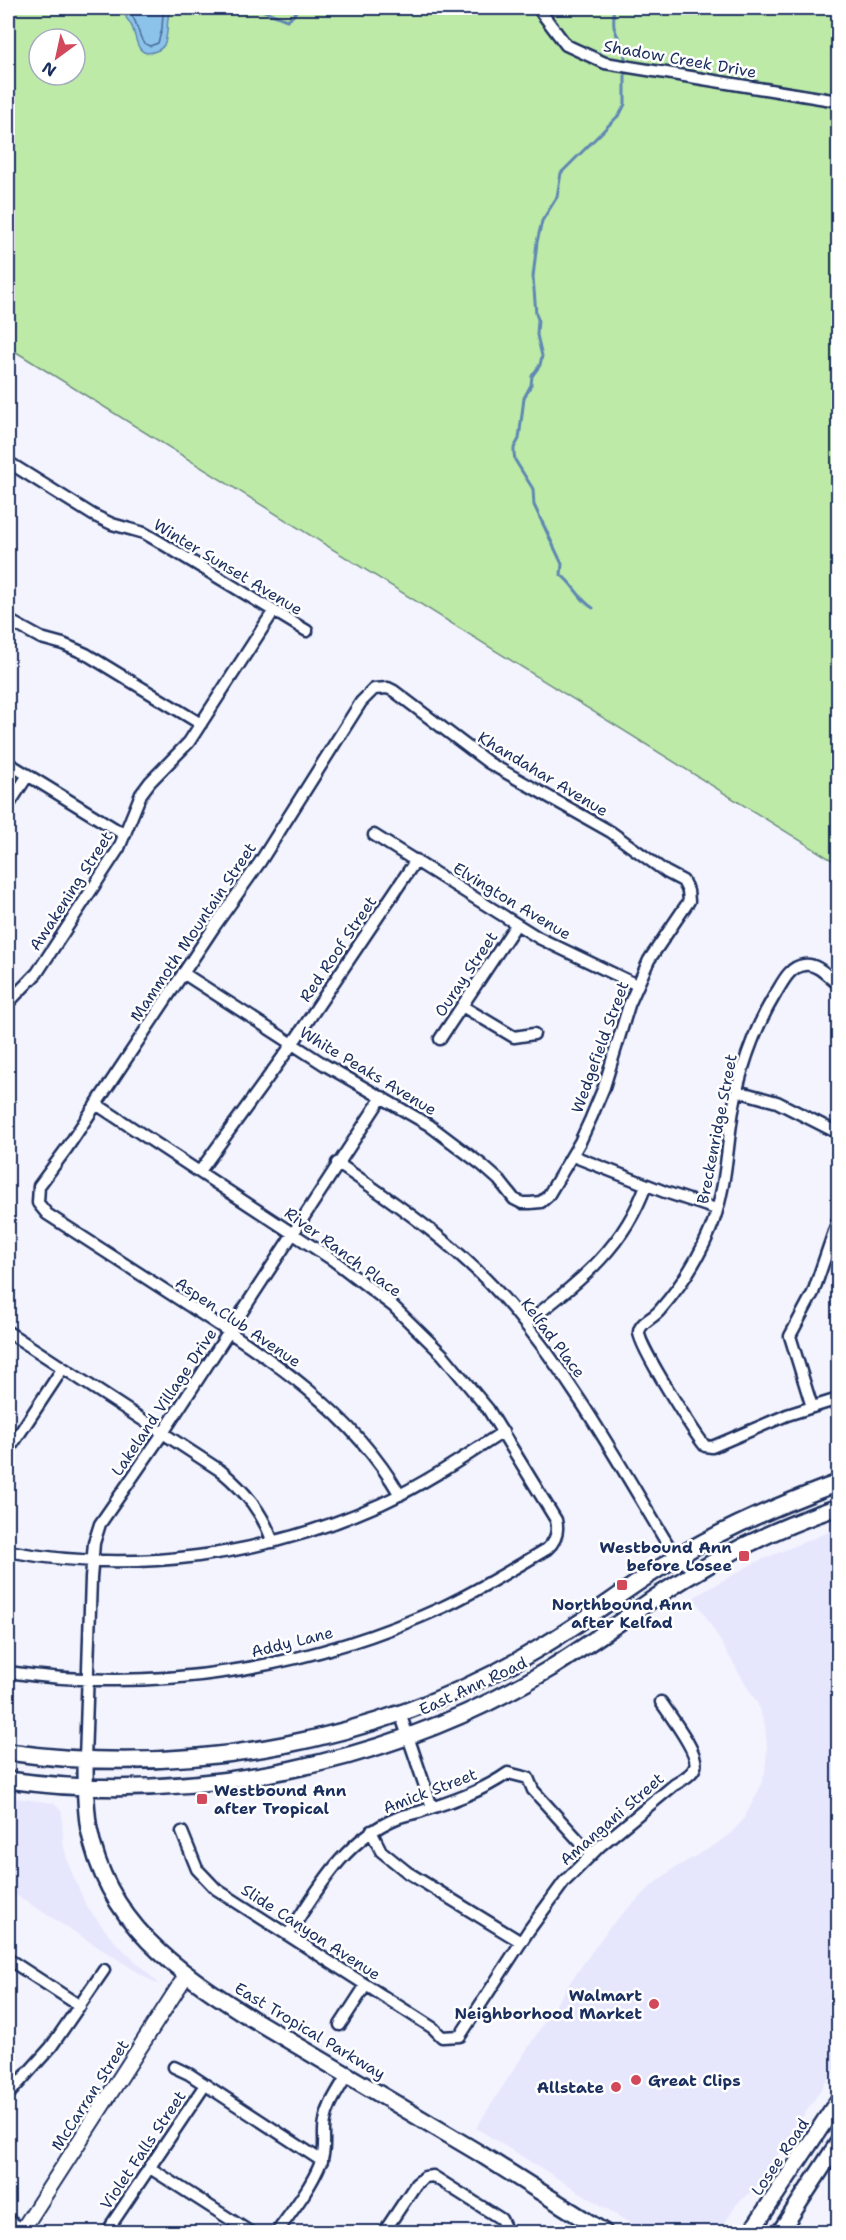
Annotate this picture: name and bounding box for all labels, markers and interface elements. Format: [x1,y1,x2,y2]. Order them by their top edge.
north arrow [27,27,87,87]
street label: Shadow Creek Drive [602,35,758,83]
text: N [38,57,60,81]
street label: Winter Sunset Avenue [150,514,306,620]
street label: Khandahar Avenue [474,727,612,821]
street label: Awakening Street [25,827,117,955]
street label: Mammoth Mountain Street [125,839,261,1025]
street label: Elvington Avenue [449,857,575,945]
street label: Red Roof Street [295,892,381,1006]
street label: Ouray Street [430,927,502,1021]
street label: Wedgefield Street [566,978,634,1116]
street label: White Peaks Avenue [296,1022,440,1120]
street label: Breckenridge Street [692,1052,742,1206]
street label: River Ranch Place [280,1202,406,1302]
street label: Aspen Club Avenue [171,1272,305,1372]
street label: Kelfad Place [516,1294,590,1382]
street label: Lakeland Village Drive [107,1324,221,1480]
place label: Westbound Ann before Losee [600,1537,732,1576]
marker: Westbound Ann before Losee [737,1549,751,1563]
marker: Northbound Ann after Kelfad [615,1578,629,1592]
place label: Northbound Ann after Kelfad [552,1594,693,1633]
street label: Addy Lane [249,1622,335,1662]
street label: East Ann Road [416,1652,530,1720]
street label: Amick Street [380,1763,480,1819]
street label: Amangani Street [556,1768,668,1870]
place label: Westbound Ann after Tropical [214,1780,347,1819]
marker: Westbound Ann after Tropical [195,1792,209,1806]
street label: Slide Canyon Avenue [237,1879,385,1985]
street label: East Tropical Parkway [231,1978,389,2084]
place label: Walmart Neighborhood Market [454,1985,642,2024]
marker: Walmart Neighborhood Market [647,1997,661,2011]
street label: McCarran Street [46,2036,134,2154]
place label: Great Clips [648,2070,741,2091]
marker: Great Clips [629,2073,643,2087]
place label: Allstate [537,2077,604,2098]
marker: Allstate [609,2080,623,2094]
street label: Violet Falls Street [95,2087,191,2213]
street label: Losee Road [746,2114,814,2200]

